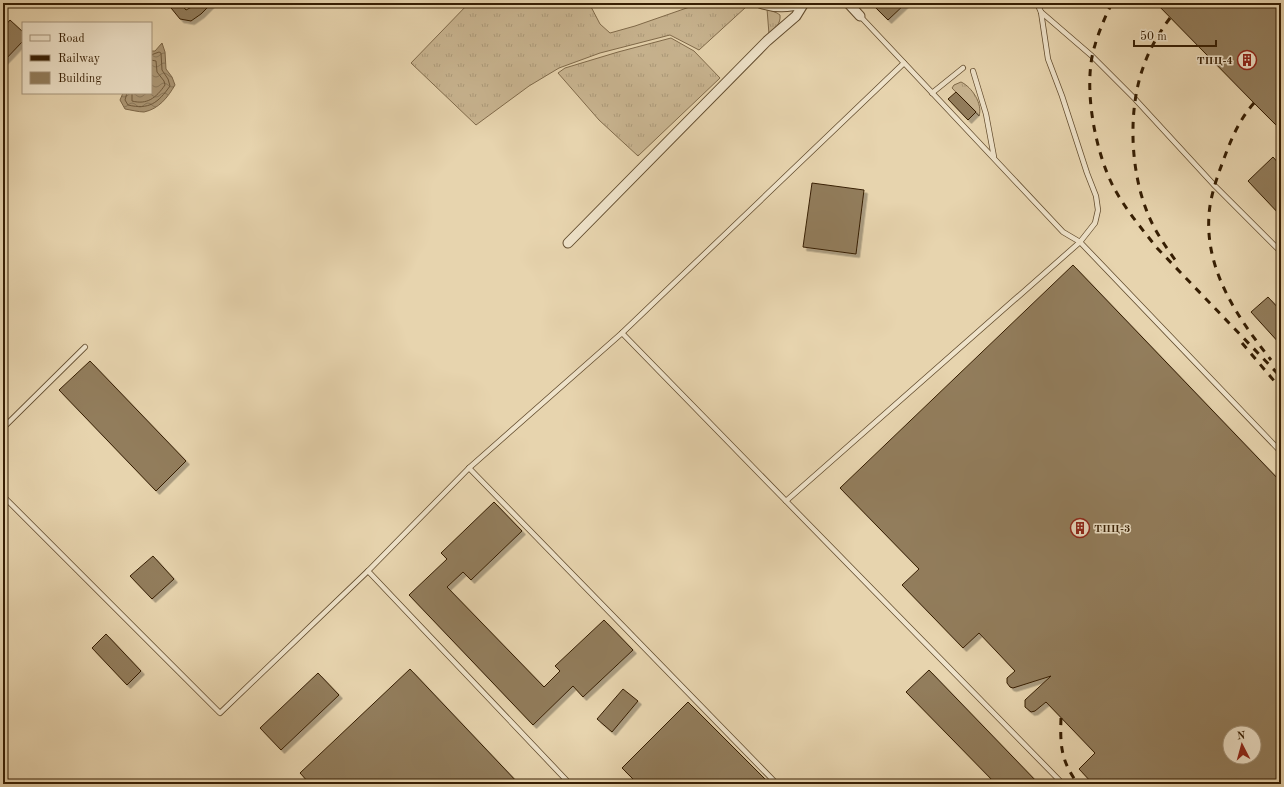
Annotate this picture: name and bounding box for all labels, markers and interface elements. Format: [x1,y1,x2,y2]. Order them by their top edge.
legend [22,22,152,94]
scale bar [1134,22,1216,48]
text: 50 m [1140,30,1167,43]
text: Road [58,33,85,45]
building icon: ТПЦ-4 [1236,49,1258,71]
text: Railway [58,53,101,65]
place label: ТПЦ-4 [1197,56,1233,67]
text: Building [58,73,102,85]
building icon: ТПЦ-3 [1069,517,1091,539]
place label: ТПЦ-3 [1094,524,1130,535]
north arrow [1222,725,1262,765]
text: N [1236,731,1246,742]

